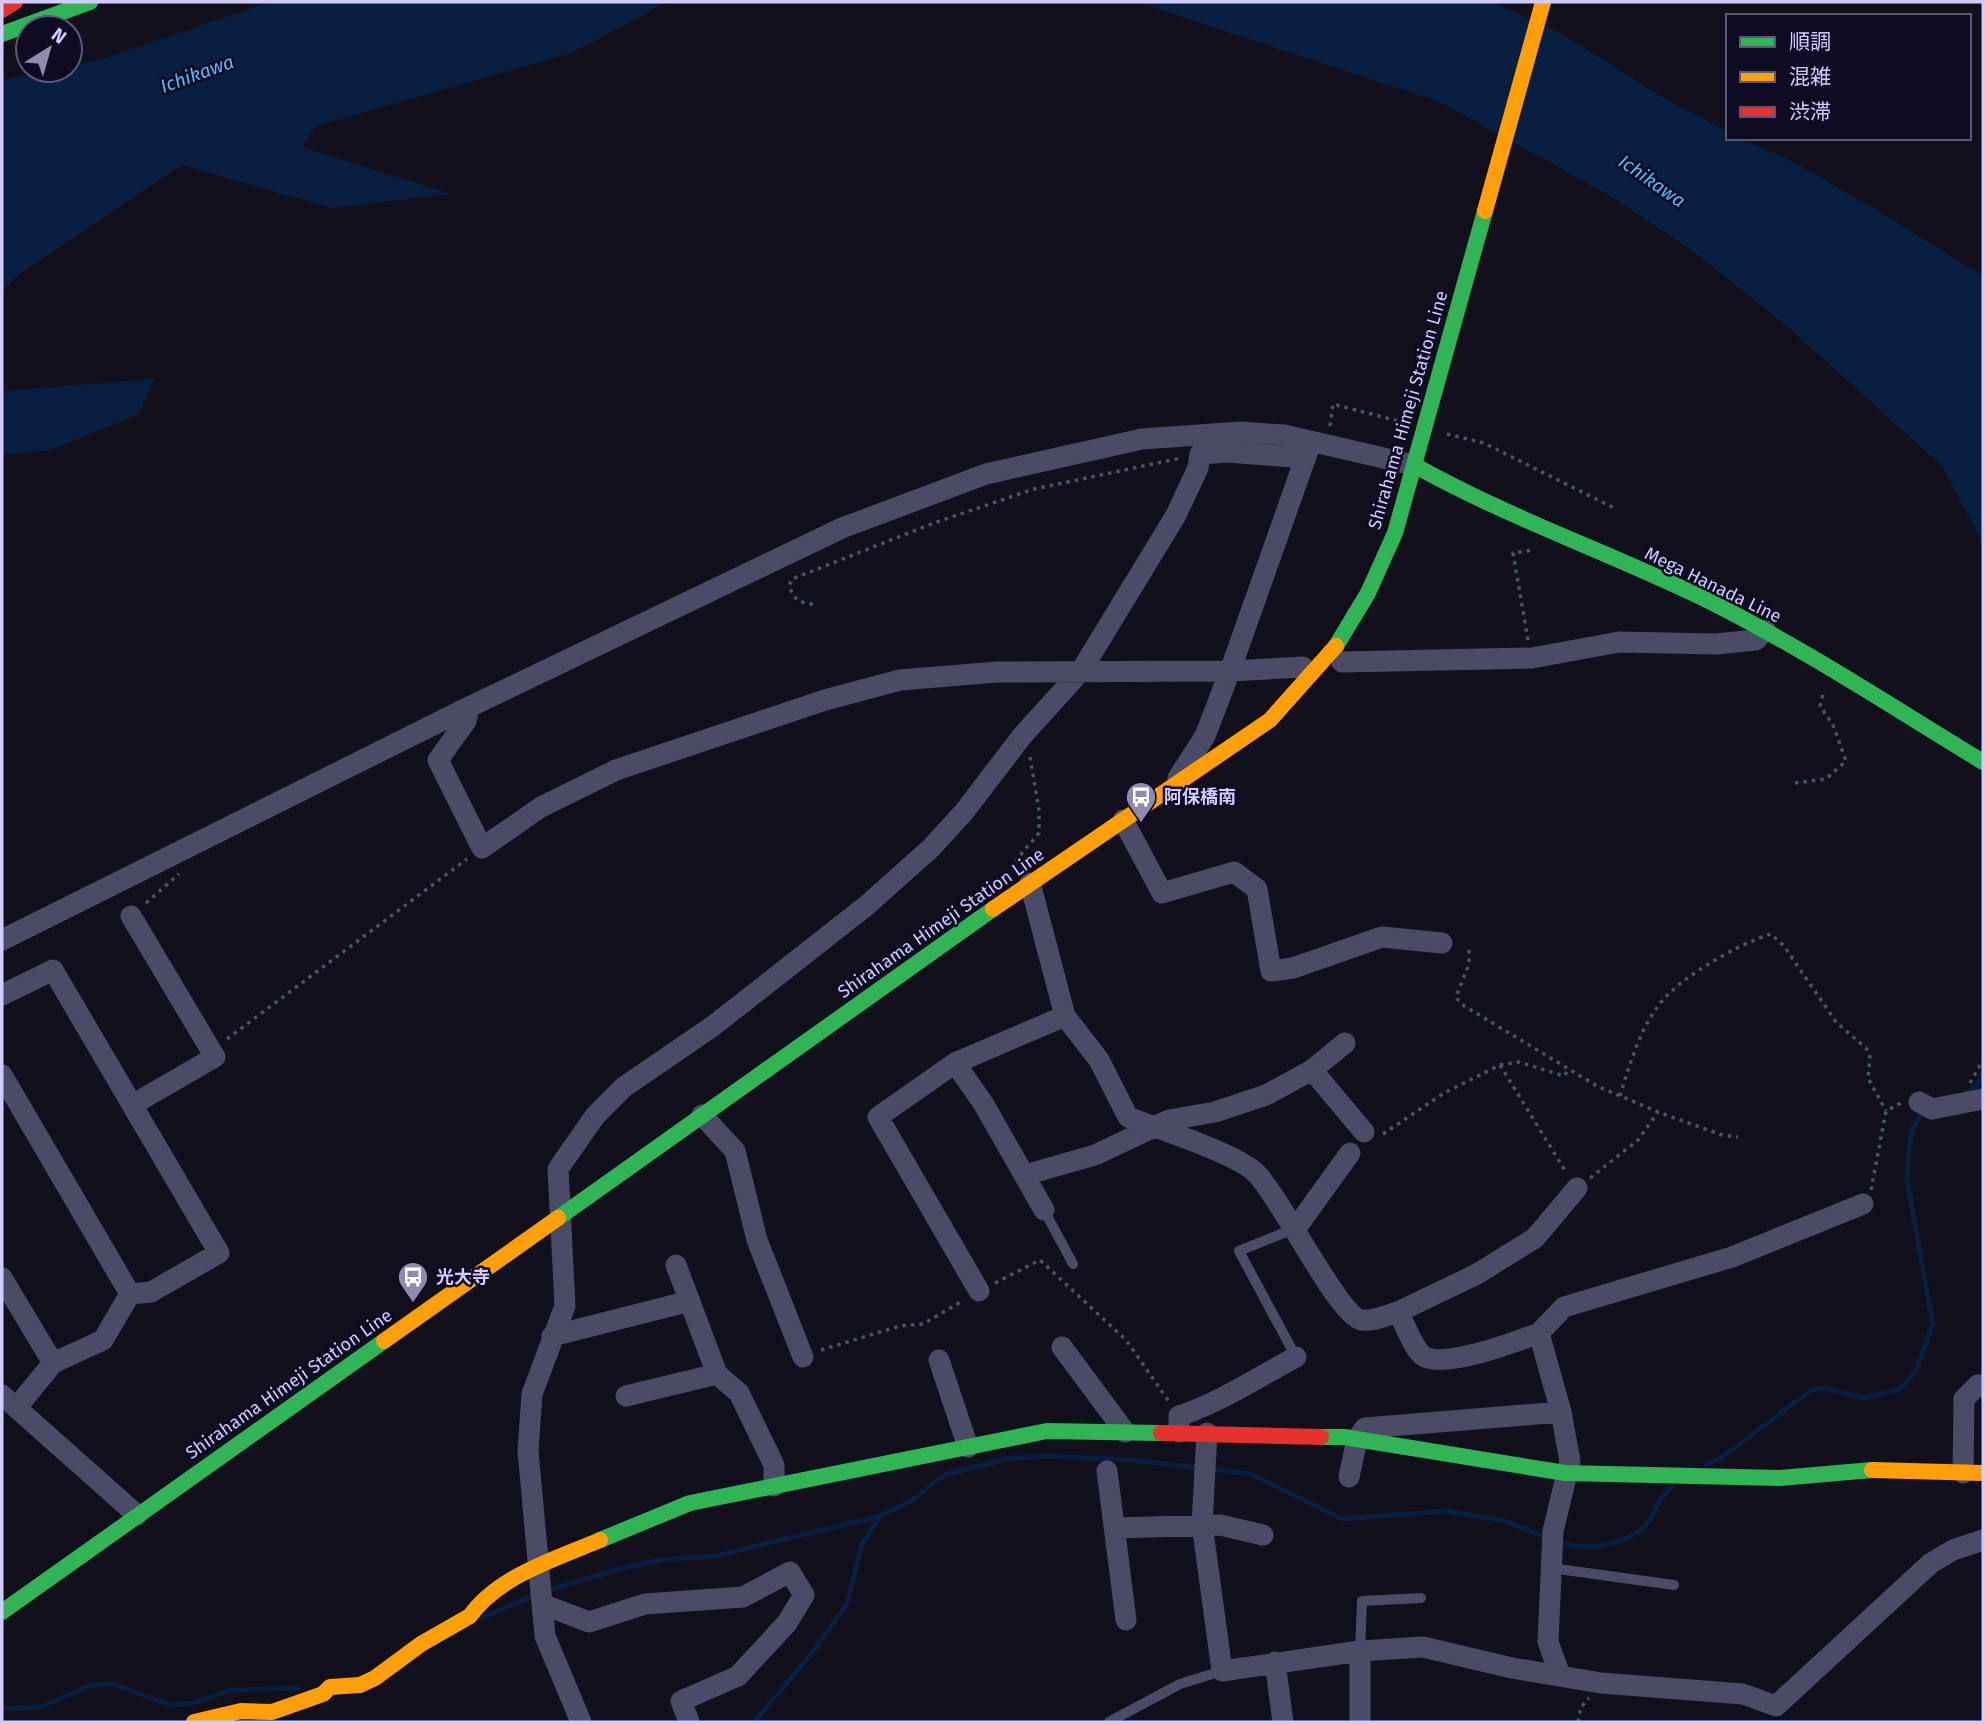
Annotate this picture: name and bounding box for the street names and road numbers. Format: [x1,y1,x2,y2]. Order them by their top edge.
street label: Shirahama Himeji Station Line [1363,288,1453,532]
street label: Mega Hanada Line [1641,542,1785,628]
street label: Shirahama Himeji Station Line [833,843,1049,1003]
street label: Shirahama Himeji Station Line [181,1304,397,1464]

